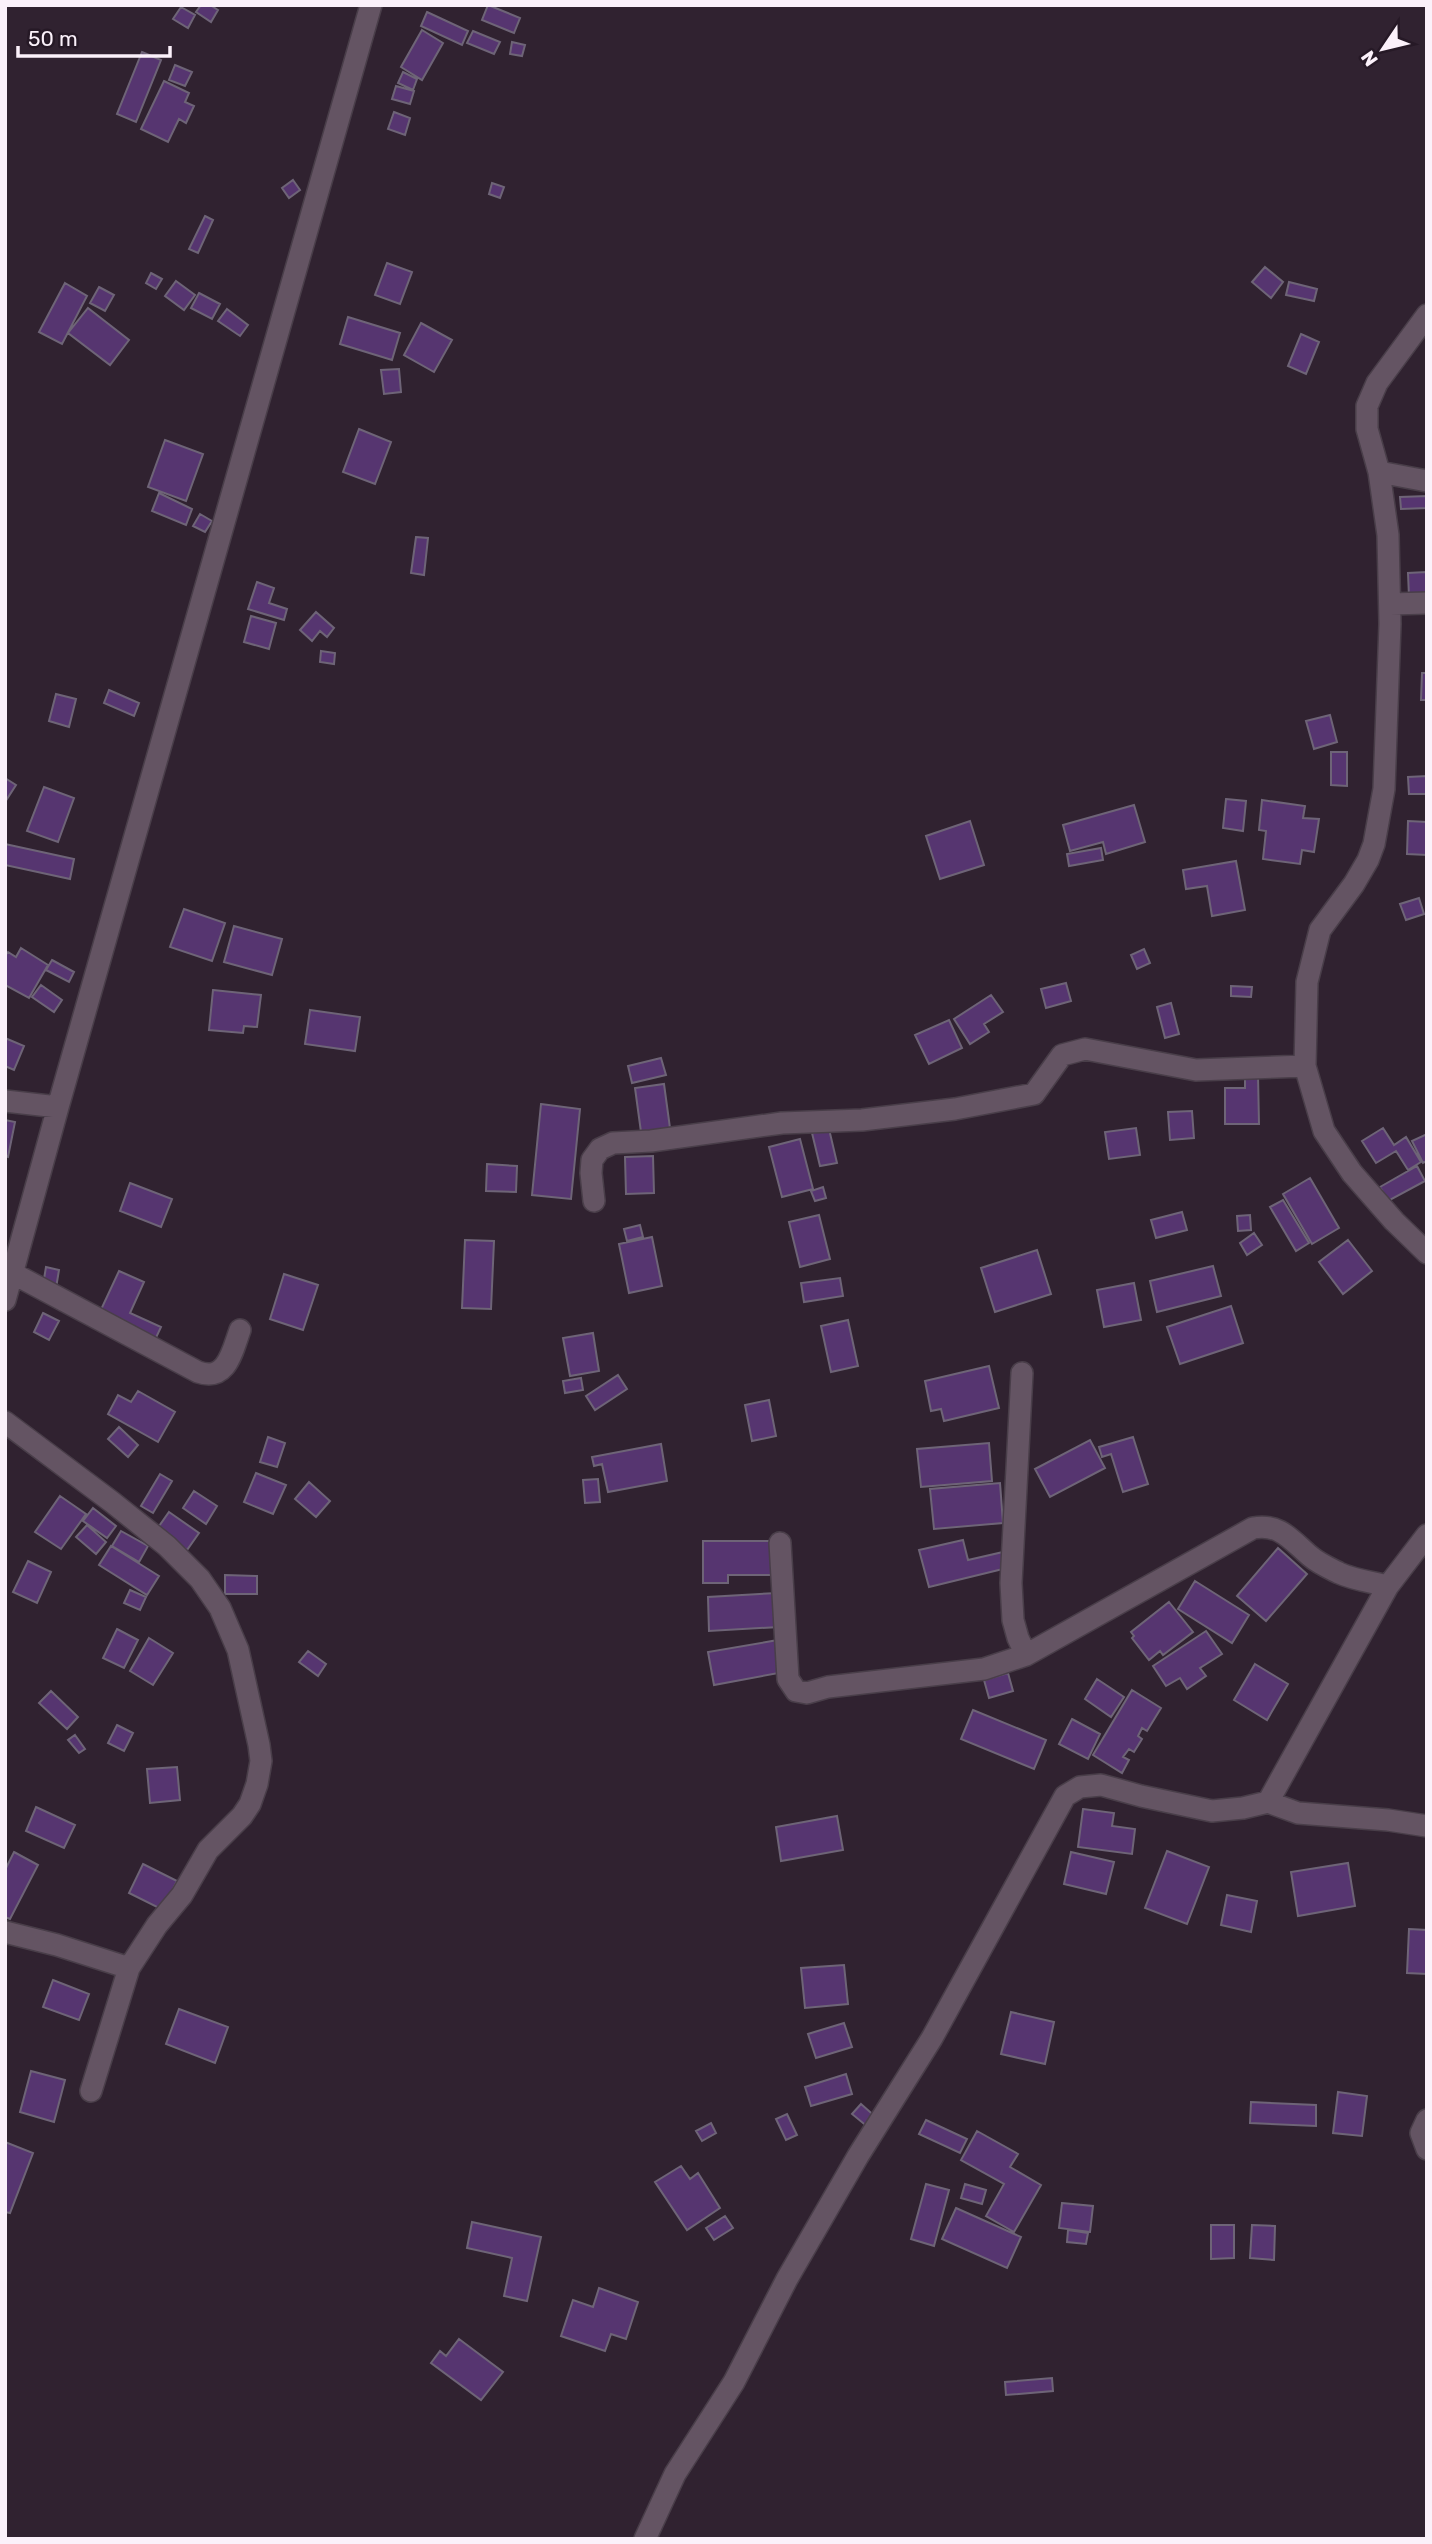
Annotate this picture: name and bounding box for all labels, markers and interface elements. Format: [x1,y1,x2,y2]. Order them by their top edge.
scale bar [18,14,170,58]
north arrow [1348,14,1418,84]
text: 50 m [28,26,78,51]
text: N [1356,46,1383,71]

